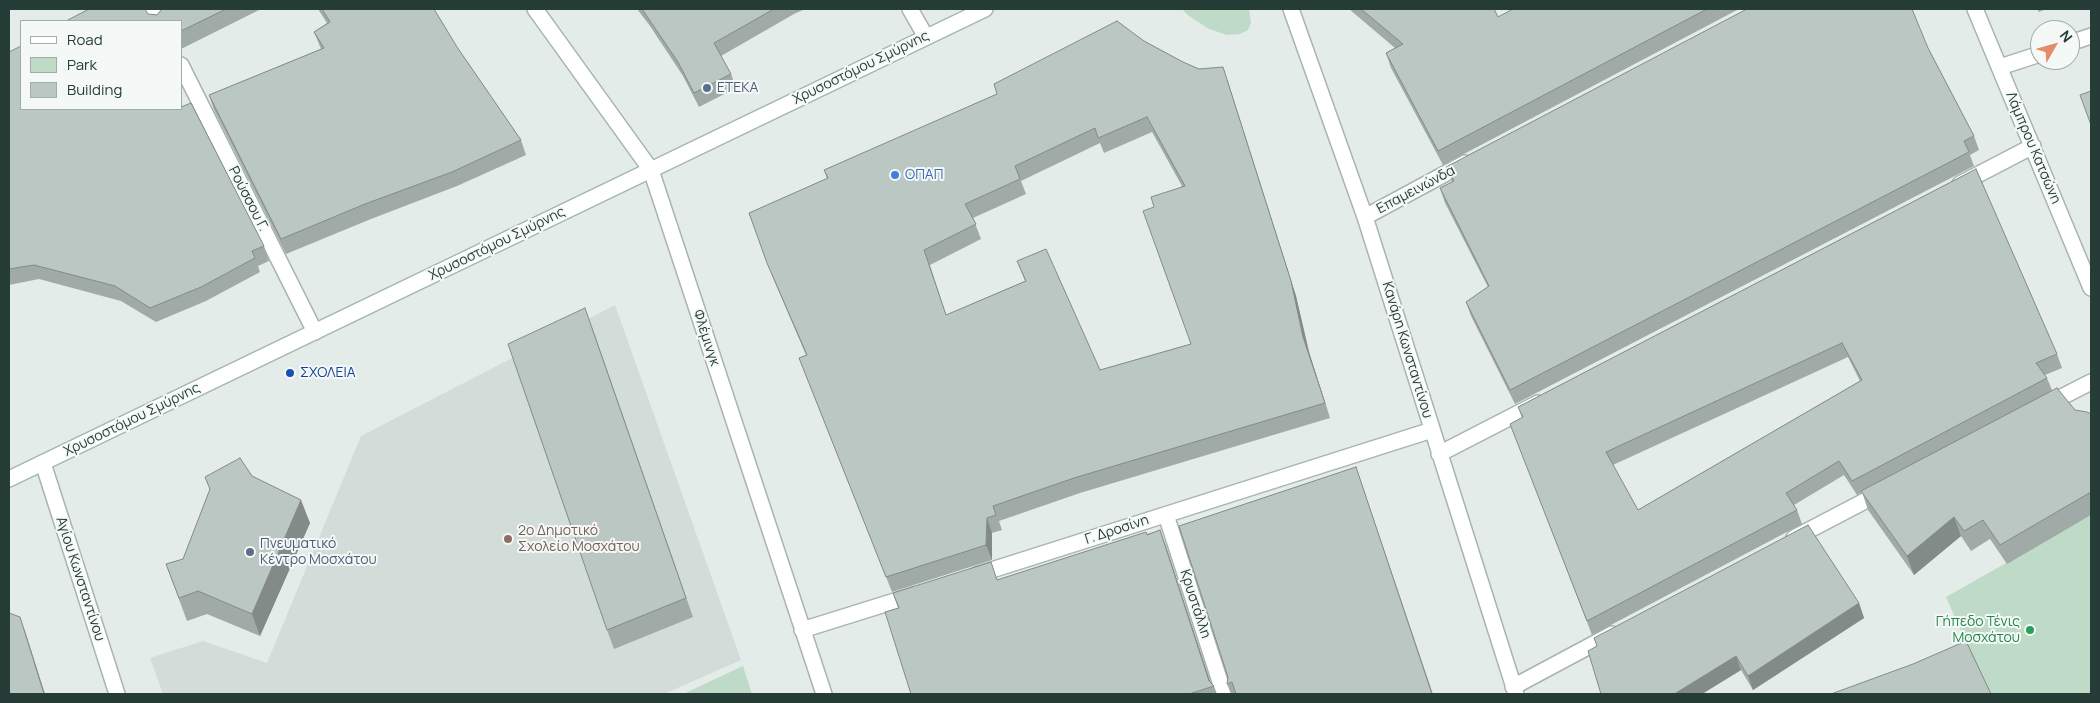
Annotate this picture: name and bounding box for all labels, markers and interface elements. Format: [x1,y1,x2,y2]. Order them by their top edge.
legend [20,20,182,110]
north arrow [2030,20,2080,70]
text: N [2056,26,2077,46]
street label: Χρυσοστόμου Σμύρνης [790,28,932,108]
text: Road [67,29,103,50]
text: Park [67,54,97,75]
text: Building [67,79,122,100]
place label: ΕΤΕΚΑ [717,80,758,96]
marker: ΕΤΕΚΑ [701,82,713,94]
street label: Λάμπρου Κατσώνη [2002,90,2064,206]
street label: Επαμεινώνδα [1374,162,1458,218]
street label: Ρούσσου Γ. [224,164,272,234]
place label: ΟΠΑΠ [905,167,943,183]
marker: ΟΠΑΠ [889,169,901,181]
street label: Χρυσοστόμου Σμύρνης [426,204,568,284]
street label: Κανάρη Κωνσταντίνου [1378,280,1436,420]
street label: Φλέμινγκ [689,308,723,368]
place label: ΣΧΟΛΕΙΑ [300,365,356,381]
marker: ΣΧΟΛΕΙΑ [284,367,296,379]
street label: Χρυσοστόμου Σμύρνης [61,380,203,460]
street label: Γ. Δροσίνη [1083,512,1151,548]
street label: Αγίου Κωνσταντίνου [52,515,108,643]
place label: 2ο Δημοτικό Σχολείο Μοσχάτου [518,523,640,556]
marker: 2ο Δημοτικό Σχολείο Μοσχάτου [502,533,514,545]
place label: Πνευματικό Κέντρο Μοσχάτου [260,536,377,568]
marker: Πνευματικό Κέντρο Μοσχάτου [244,546,256,558]
street label: Κρυστάλλη [1176,567,1214,641]
place label: Γήπεδο Τένις Μοσχάτου [1936,614,2020,646]
marker: Γήπεδο Τένις Μοσχάτου [2024,624,2036,636]

